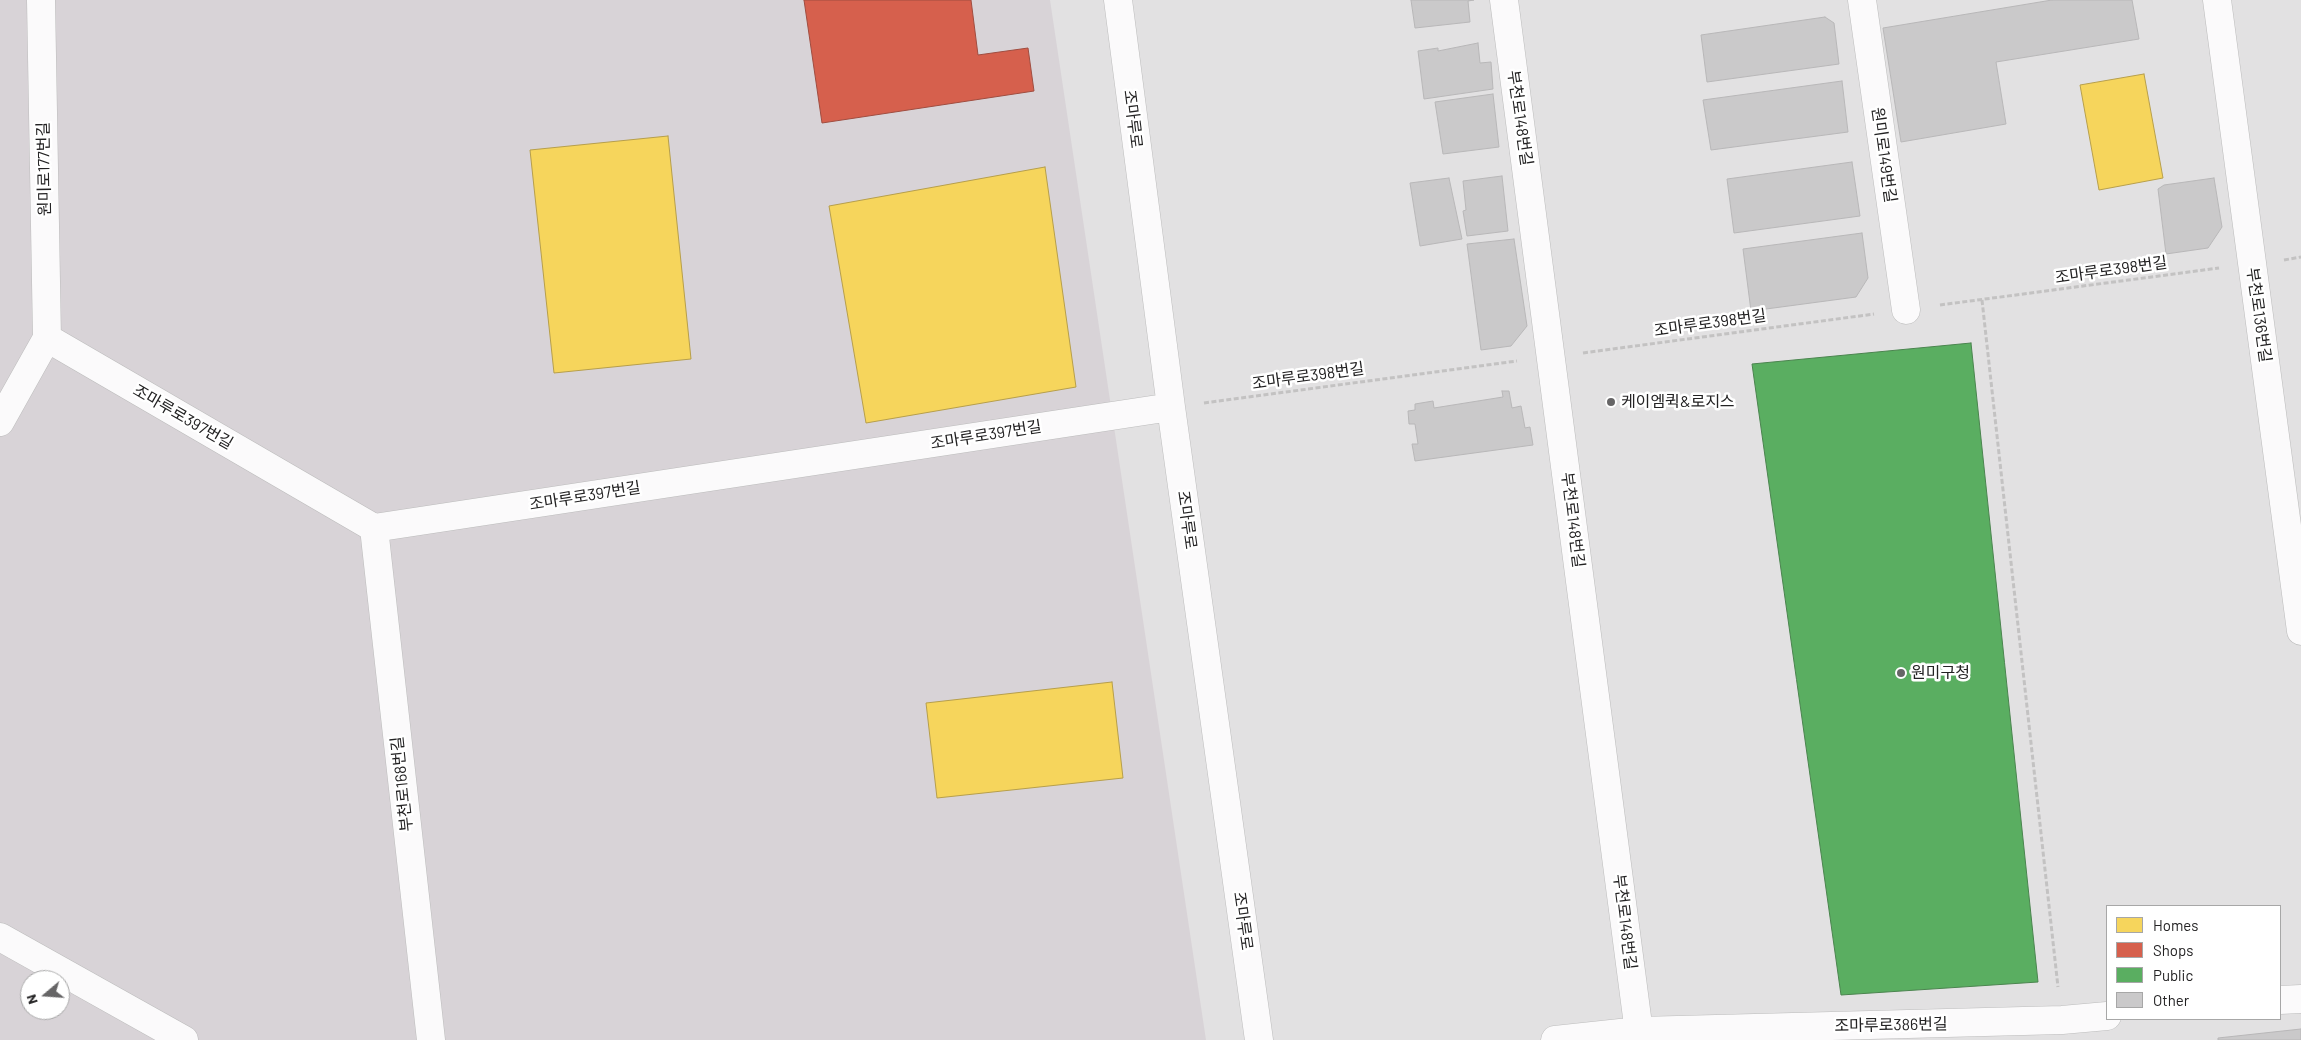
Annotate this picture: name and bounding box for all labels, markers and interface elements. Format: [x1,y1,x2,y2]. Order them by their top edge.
street label: 부천로148번길 [1504,69,1536,167]
street label: 조마루로 [1120,89,1146,149]
street label: 원미로149번길 [1868,106,1900,204]
street label: 원미로177번길 [34,122,54,216]
street label: 조마루로398번길 [2054,253,2168,287]
street label: 부천로136번길 [2243,266,2275,364]
street label: 조마루로398번길 [1653,306,1767,340]
street label: 조마루로398번길 [1251,359,1365,393]
street label: 조마루로397번길 [130,381,236,453]
place label: 케이엠퀵&로지스 [1621,392,1735,412]
marker: 케이엠퀵&로지스 [1605,396,1617,408]
street label: 조마루로397번길 [929,417,1043,453]
street label: 부천로148번길 [1558,471,1588,569]
street label: 조마루로397번길 [528,478,642,514]
street label: 조마루로 [1173,490,1201,550]
place label: 원미구청 [1911,663,1970,683]
marker: 원미구청 [1895,667,1907,679]
street label: 부천로168번길 [387,735,417,833]
street label: 부천로148번길 [1610,873,1640,971]
street label: 조마루로 [1229,891,1257,951]
legend [2106,905,2281,1020]
text: Homes [2153,916,2198,934]
text: Shops [2153,941,2193,959]
text: Public [2153,966,2193,984]
north arrow [20,970,70,1020]
text: Other [2153,991,2189,1009]
text: N [22,992,41,1007]
street label: 조마루로386번길 [1834,1014,1948,1036]

